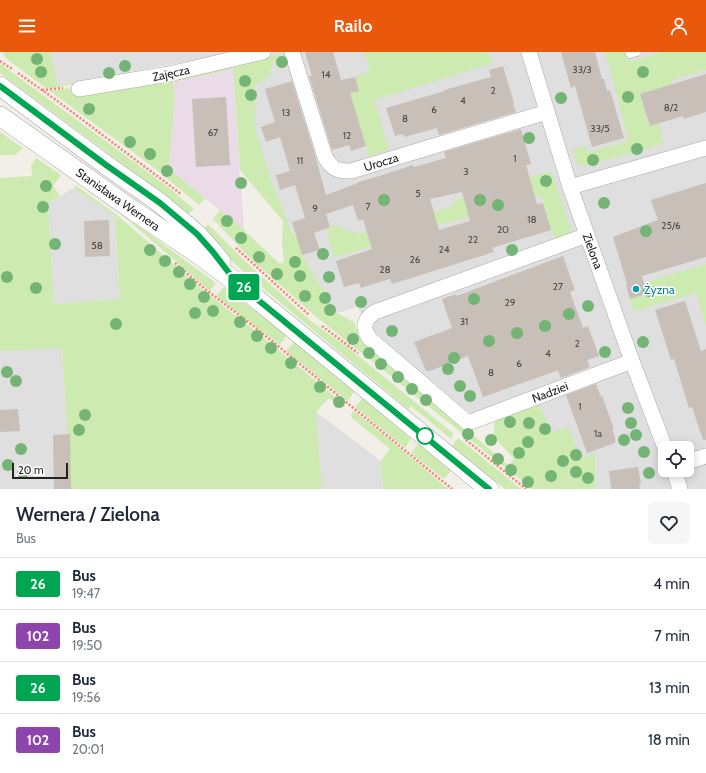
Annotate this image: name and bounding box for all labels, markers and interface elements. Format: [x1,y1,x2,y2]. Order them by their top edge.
icon: menu [16,15,38,37]
text: Railo [334,15,372,37]
icon: person [668,15,690,37]
street label: Zajęcza [151,62,191,84]
house number: 33/3 [572,63,592,76]
house number: 14 [321,68,331,81]
house number: 2 [490,84,496,97]
house number: 4 [460,94,466,107]
house number: 8/2 [664,101,678,114]
house number: 6 [431,103,437,116]
house number: 13 [282,106,290,119]
house number: 8 [402,112,408,125]
house number: 33/5 [590,122,610,135]
house number: 67 [208,126,218,139]
house number: 12 [343,129,351,142]
street label: Urocza [362,150,400,174]
house number: 1 [513,152,517,165]
house number: 11 [297,154,303,167]
street label: Stanisława Wernera [73,164,163,234]
house number: 3 [463,165,469,178]
house number: 5 [415,187,421,200]
house number: 7 [365,200,371,213]
house number: 9 [312,202,318,215]
house number: 18 [527,213,537,226]
house number: 25/6 [661,219,681,232]
house number: 20 [497,223,509,236]
street label: Zielona [580,231,606,271]
house number: 22 [468,233,478,246]
house number: 58 [91,239,103,252]
house number: 24 [438,243,450,256]
house number: 26 [410,253,421,266]
house number: 28 [379,263,391,276]
line badge: 26 [226,274,262,300]
text: 26 [236,278,252,296]
house number: 27 [553,280,563,293]
place label: Żyzna [644,282,675,297]
marker: Żyzna [631,284,641,294]
house number: 29 [505,296,516,309]
house number: 31 [460,315,468,328]
house number: 2 [574,337,580,350]
house number: 4 [545,347,551,360]
house number: 6 [516,357,522,370]
house number: 8 [488,366,494,379]
street label: Nadziei [530,378,570,406]
house number: 1 [578,400,582,413]
unlabelled marker [416,427,434,445]
house number: 1a [594,427,602,440]
map controls [658,441,694,477]
button: locate [658,441,694,477]
scale bar [12,461,68,480]
text: 20 m [18,463,44,477]
button: heart [648,502,690,544]
text: Wernera / Zielona [16,503,160,526]
text: Bus [16,530,36,546]
text: Bus [72,567,96,585]
text: 26 [30,575,46,593]
text: 4 min [653,575,690,593]
text: 19:47 [72,585,100,601]
text: Bus [72,619,96,637]
text: 102 [27,627,49,645]
text: 7 min [654,627,690,645]
text: 19:50 [72,637,102,653]
text: Bus [72,671,96,689]
text: 26 [30,679,46,697]
text: 13 min [649,679,690,697]
text: 19:56 [72,689,101,705]
text: Bus [72,723,96,741]
text: 102 [27,731,49,749]
text: 18 min [648,731,690,749]
text: 20:01 [72,741,104,757]

